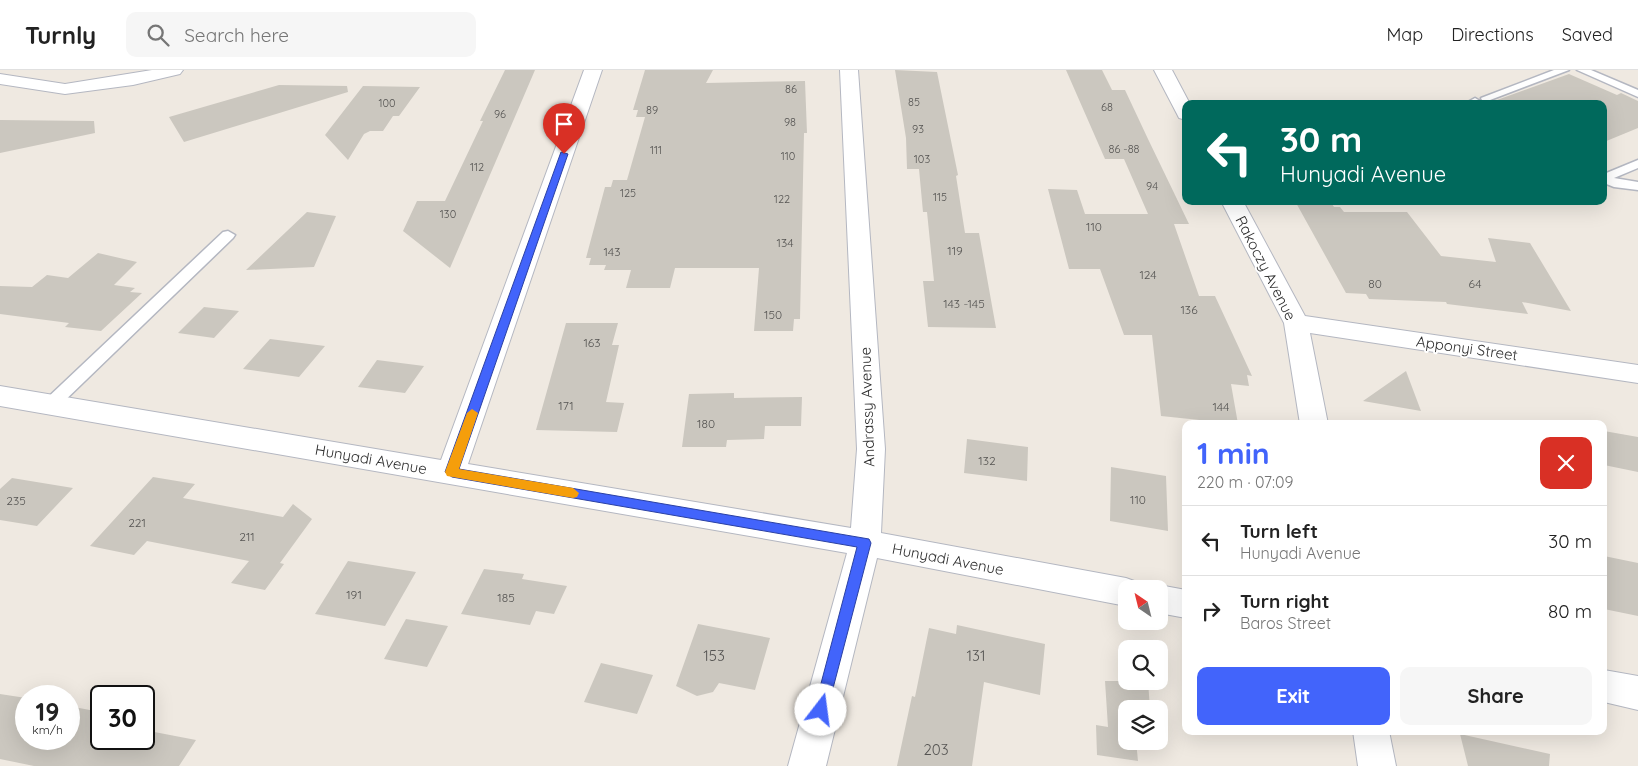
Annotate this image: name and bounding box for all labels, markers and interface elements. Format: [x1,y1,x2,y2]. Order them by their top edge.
search box [126,12,476,57]
text: Turnly [25,20,96,50]
icon: search [144,21,172,49]
text: Search here [184,23,289,47]
text: Map [1386,23,1423,46]
text: Directions [1451,23,1534,46]
text: Saved [1562,23,1613,46]
house number: 86 [785,82,797,96]
house number: 85 [908,95,920,109]
house number: 100 [378,96,396,110]
house number: 68 [1101,100,1113,114]
pin [543,103,585,154]
house number: 89 [646,103,658,117]
house number: 96 [494,107,506,121]
icon: arrive [550,110,578,138]
house number: 98 [784,115,796,129]
text: 30 m [1280,117,1362,161]
icon: left [1197,120,1262,185]
house number: 93 [912,122,924,136]
house number: 86 -88 [1108,142,1140,156]
house number: 111 [650,143,662,157]
house number: 110 [781,149,795,163]
house number: 103 [914,152,930,166]
house number: 112 [470,160,484,174]
text: Hunyadi Avenue [1280,160,1446,188]
house number: 94 [1146,179,1158,193]
house number: 125 [620,186,636,200]
house number: 115 [933,190,947,204]
house number: 122 [774,192,790,206]
house number: 130 [440,207,456,221]
street label: Rakoczy Avenue [1231,213,1301,323]
house number: 110 [1086,219,1102,234]
house number: 134 [776,235,794,250]
house number: 119 [947,243,963,258]
house number: 143 [604,244,620,259]
house number: 124 [1139,267,1157,282]
house number: 80 [1368,276,1382,291]
house number: 64 [1469,276,1481,291]
house number: 143 -145 [943,296,985,311]
house number: 136 [1180,302,1198,317]
house number: 150 [764,307,782,322]
street label: Apponyi Street [1415,331,1519,365]
house number: 163 [583,335,601,350]
street label: Andrassy Avenue [855,347,879,467]
house number: 171 [558,398,574,413]
house number: 144 [1213,399,1229,414]
house number: 180 [697,416,715,431]
text: 1 min [1197,434,1270,472]
button: close [1540,437,1592,489]
street label: Hunyadi Avenue [314,440,428,478]
house number: 132 [978,453,996,468]
text: 220 m · 07:09 [1197,472,1293,492]
house number: 110 [1130,492,1146,507]
house number: 235 [6,493,26,508]
house number: 221 [128,515,146,530]
text: Turn left [1240,519,1318,543]
icon: left [1197,527,1225,555]
house number: 211 [239,529,255,544]
text: 30 m [1548,529,1592,553]
street label: Hunyadi Avenue [891,539,1005,579]
text: Hunyadi Avenue [1240,543,1361,563]
north arrow [1118,580,1168,630]
map controls [1118,580,1168,750]
house number: 191 [346,587,362,602]
text: Turn right [1240,589,1329,613]
house number: 185 [497,590,515,605]
icon: right [1197,597,1225,625]
text: 80 m [1548,599,1592,623]
text: Baros Street [1240,613,1331,633]
button: search [1118,640,1168,690]
house number: 153 [703,646,725,665]
house number: 131 [967,646,985,665]
button: Exit [1197,667,1390,725]
button: Share [1400,667,1592,725]
position arrow [794,683,846,735]
speed limit sign: 30 [90,685,155,750]
text: 19 [36,696,59,727]
button: layers [1118,700,1168,750]
text: km/h [32,722,63,737]
house number: 203 [923,740,949,759]

